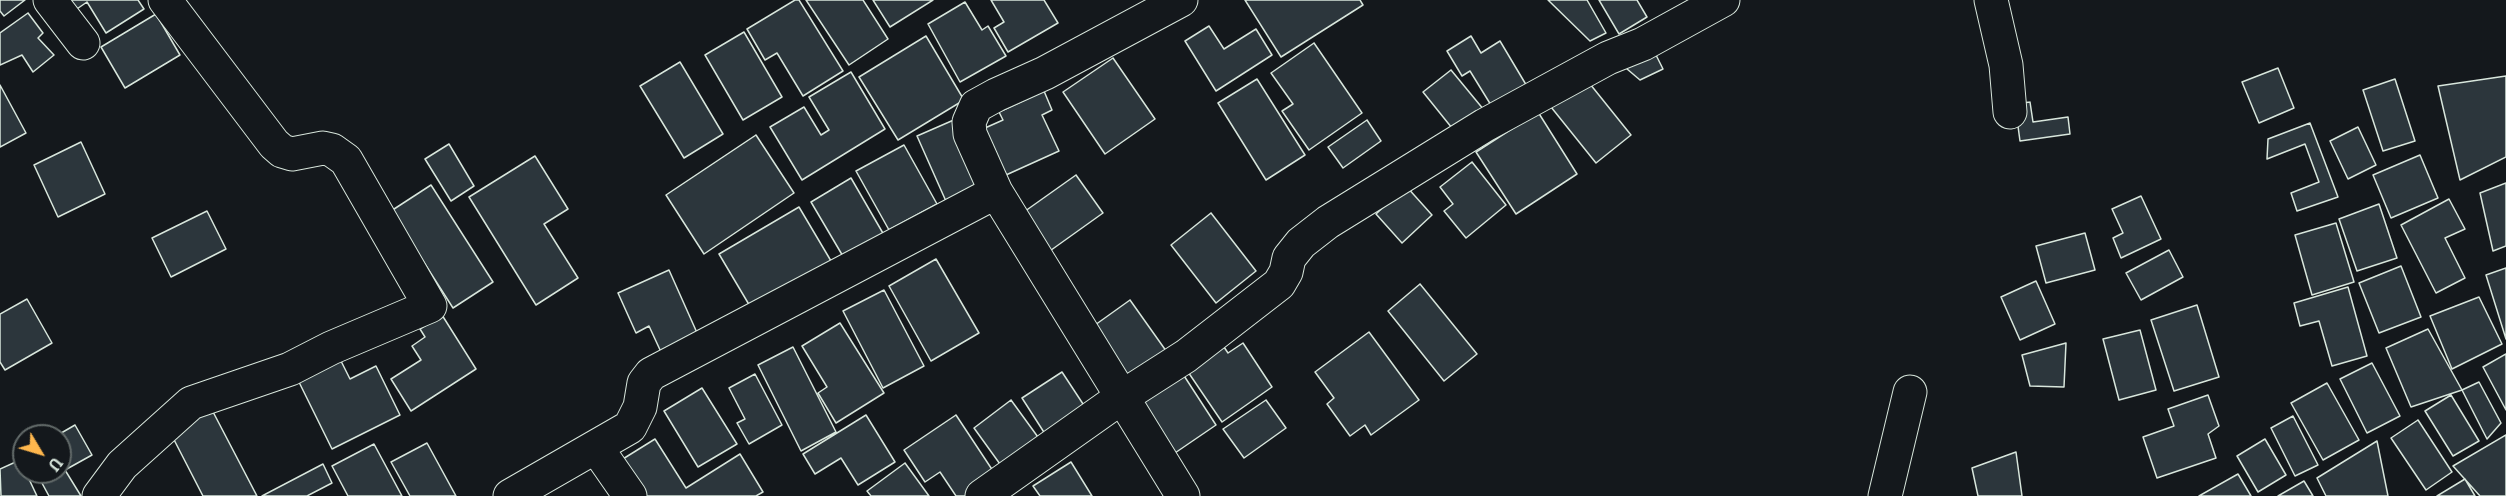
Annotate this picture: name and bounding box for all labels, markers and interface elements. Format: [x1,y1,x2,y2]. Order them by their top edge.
north arrow [12,424,72,484]
text: U [44,454,66,475]

